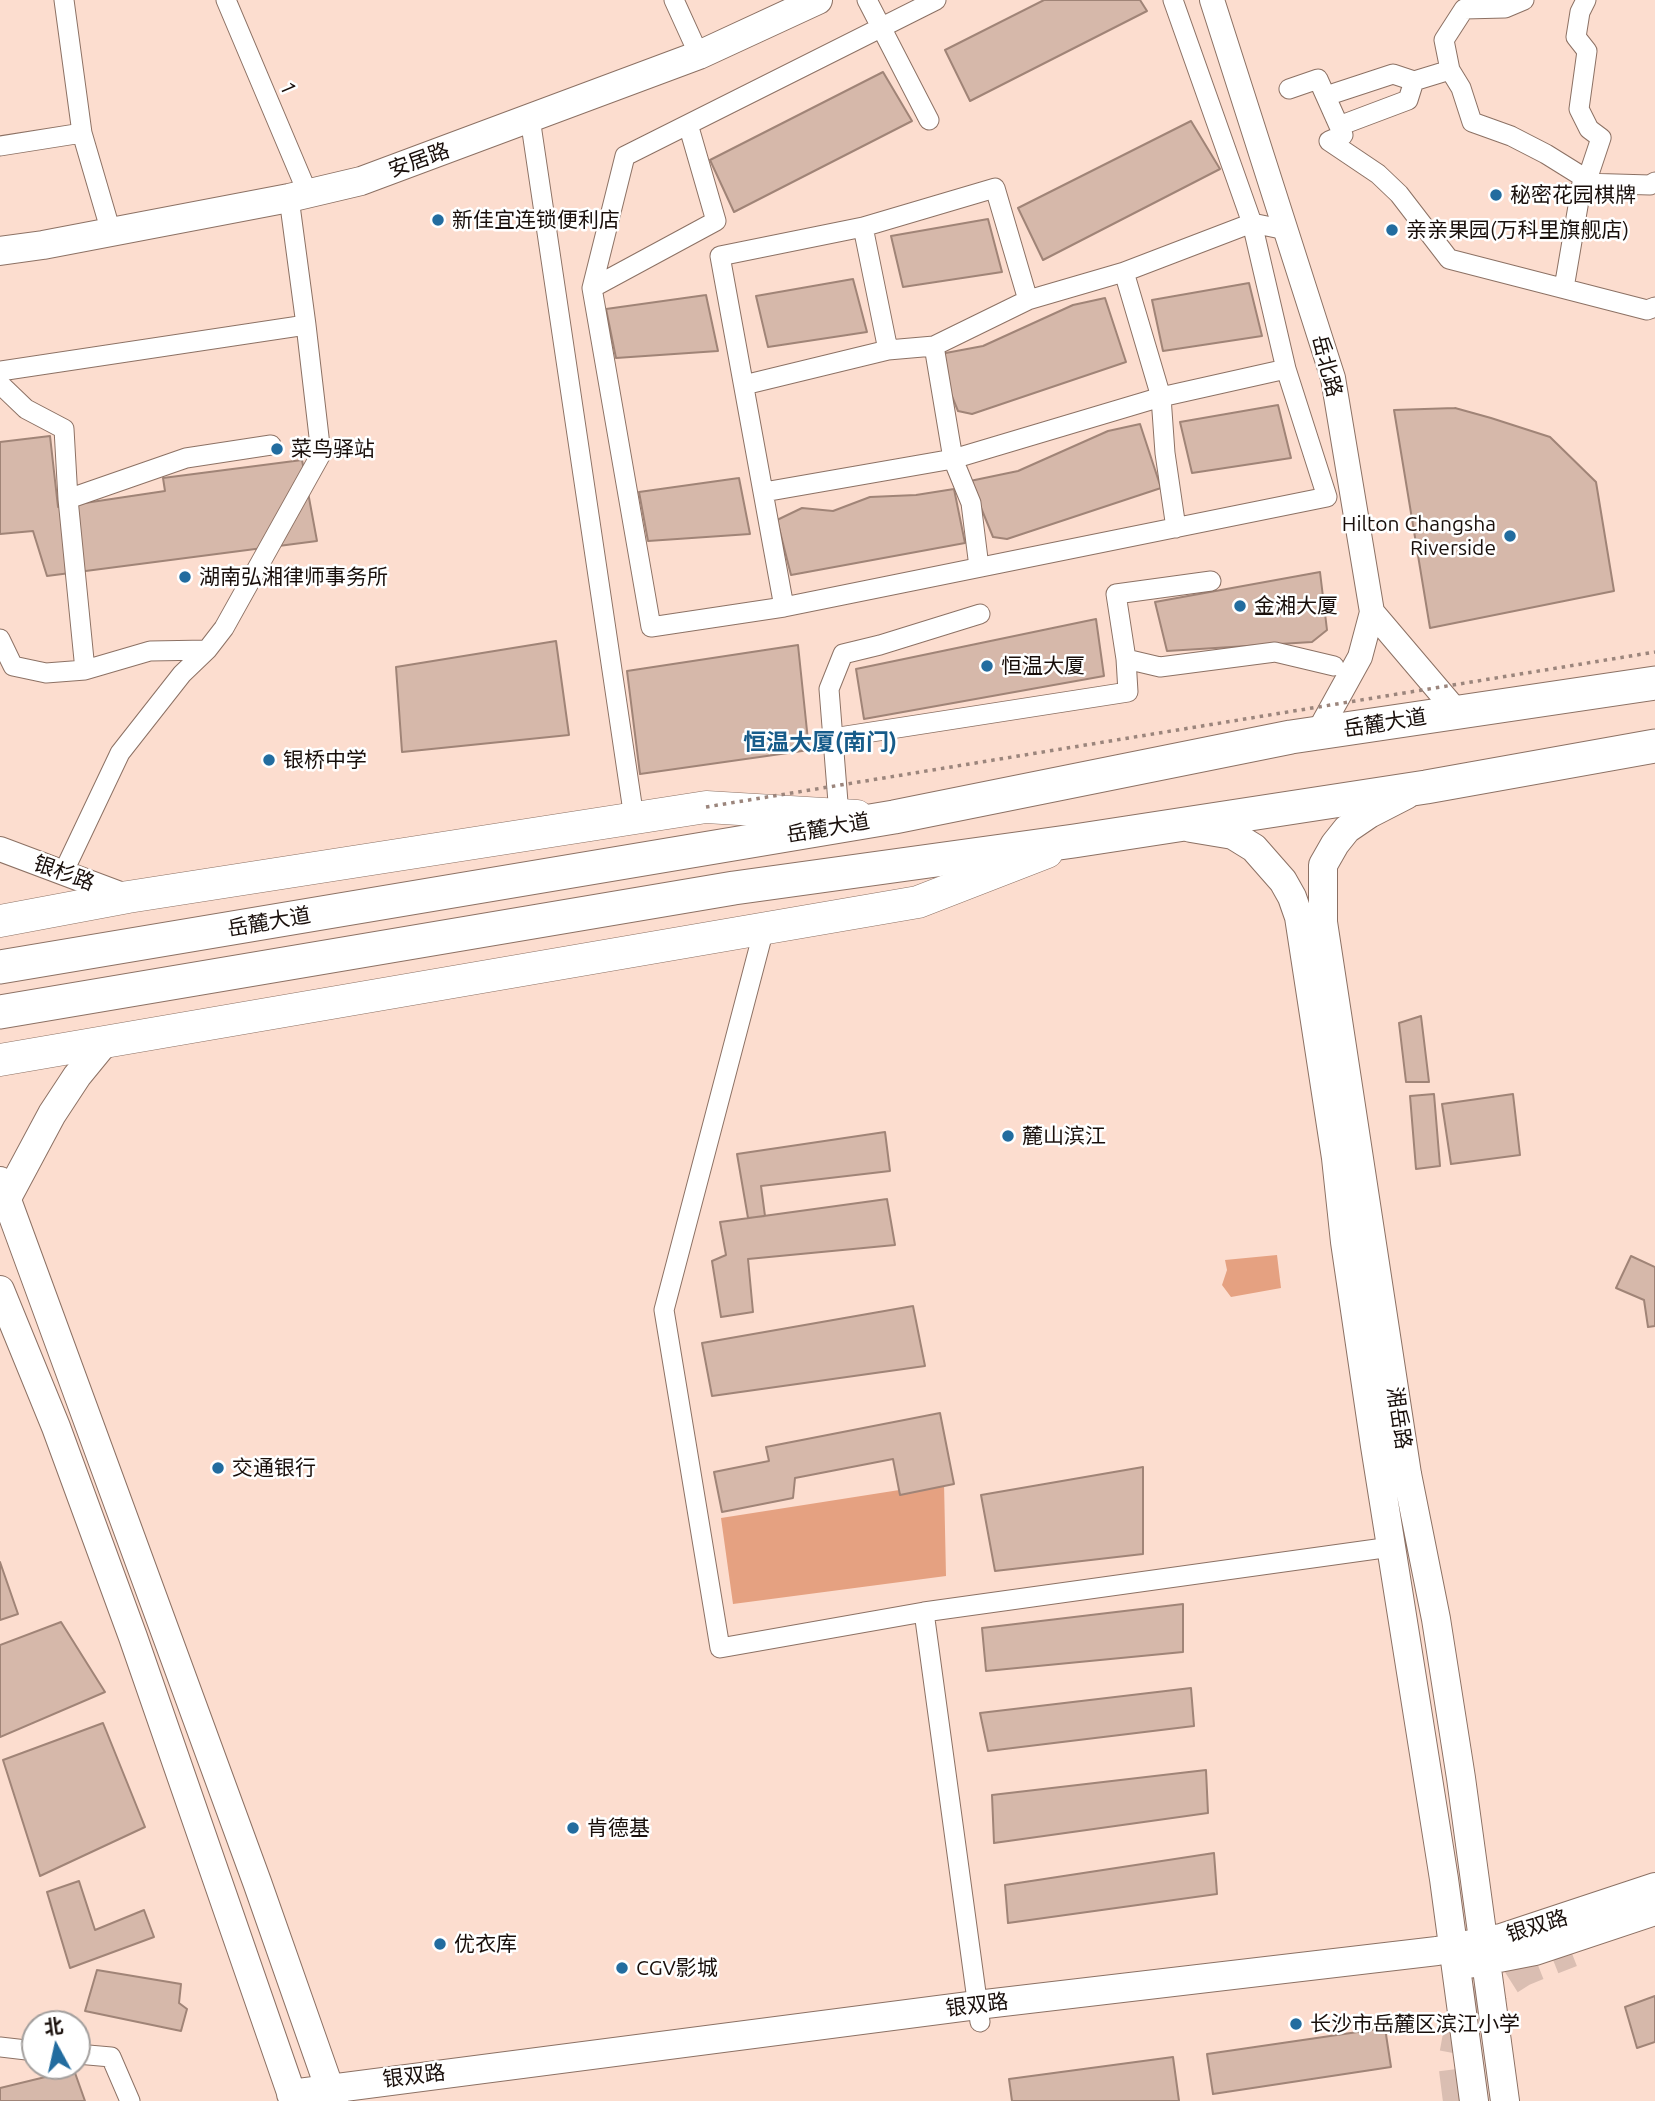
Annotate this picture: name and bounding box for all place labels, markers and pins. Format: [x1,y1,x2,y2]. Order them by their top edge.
place label: 秘密花园棋牌 [1510,182,1636,208]
marker: 秘密花园棋牌 [1488,187,1504,203]
place label: 新佳宜连锁便利店 [452,207,620,233]
marker: 新佳宜连锁便利店 [430,212,446,228]
place label: 亲亲果园(万科里旗舰店) [1406,217,1629,243]
marker: 亲亲果园(万科里旗舰店) [1384,222,1400,238]
place label: 菜鸟驿站 [291,436,375,462]
marker: 菜鸟驿站 [269,441,285,457]
place label: Hilton Changsha Riverside [1342,511,1496,561]
marker: Hilton Changsha Riverside [1502,528,1518,544]
place label: 湖南弘湘律师事务所 [199,564,388,590]
marker: 湖南弘湘律师事务所 [177,569,193,585]
place label: 金湘大厦 [1254,593,1338,619]
marker: 金湘大厦 [1232,598,1248,614]
place label: 恒温大厦 [1001,653,1085,679]
marker: 恒温大厦 [979,658,995,674]
place label: 银桥中学 [283,747,367,773]
marker: 银桥中学 [261,752,277,768]
place label: 麓山滨江 [1022,1123,1106,1149]
marker: 麓山滨江 [1000,1128,1016,1144]
place label: 交通银行 [232,1455,316,1481]
marker: 交通银行 [210,1460,226,1476]
place label: 肯德基 [587,1815,650,1841]
marker: 肯德基 [565,1820,581,1836]
place label: 优衣库 [454,1931,517,1957]
marker: 优衣库 [432,1936,448,1952]
place label: CGV影城 [636,1955,718,1981]
marker: CGV影城 [614,1960,630,1976]
place label: 长沙市岳麓区滨江小学 [1310,2011,1520,2037]
marker: 长沙市岳麓区滨江小学 [1288,2016,1304,2032]

